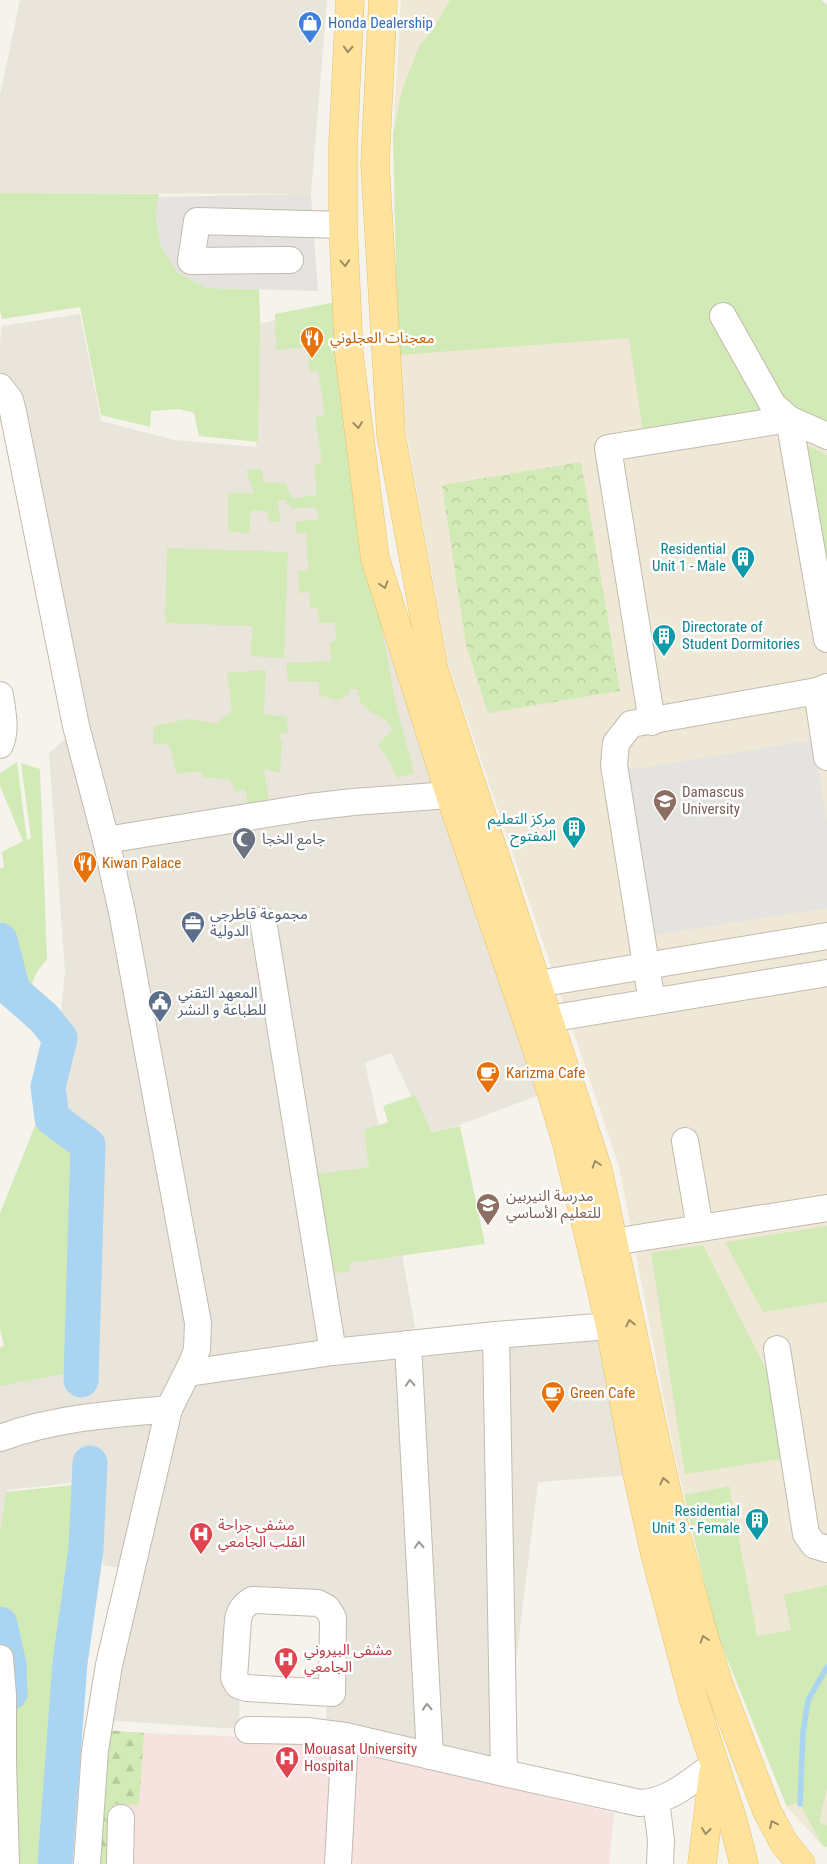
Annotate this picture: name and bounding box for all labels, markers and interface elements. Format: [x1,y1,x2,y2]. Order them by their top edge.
shop icon: Honda Dealership [297,10,323,44]
place label: Honda Dealership [328,14,433,32]
one-way arrow [342,45,353,53]
one-way arrow [340,260,351,268]
restaurant icon: معجنات العجلوني [299,325,325,359]
place label: معجنات العجلوني [330,329,435,349]
one-way arrow [353,421,363,430]
place label: Residential Unit 1 - Male [652,540,726,575]
building icon: Residential Unit 1 - Male [730,545,756,579]
one-way arrow [378,581,388,589]
place label: Directorate of Student Dormitories [682,618,800,653]
building icon: Directorate of Student Dormitories [651,623,677,657]
place label: Damascus University [682,783,744,818]
school or university icon: Damascus University [652,788,678,822]
place label: مركز التعليم المفتوح [488,810,556,848]
building icon: مركز التعليم المفتوح [561,815,587,849]
mosque icon: جامع الخجا [231,826,257,860]
place label: جامع الخجا [262,830,326,851]
restaurant icon: Kiwan Palace [72,850,98,884]
place label: Kiwan Palace [102,854,181,872]
place label: مجموعة قاطرجي الدولية [210,905,308,940]
office icon: مجموعة قاطرجي الدولية [180,910,206,944]
place label: المعهد التقني للطباعة و النشر [177,984,266,1019]
public building icon: المعهد التقني للطباعة و النشر [147,989,173,1023]
cafe icon: Karizma Cafe [475,1060,501,1094]
place label: Karizma Cafe [506,1064,585,1082]
one-way arrow [592,1160,602,1168]
place label: مدرسة النيربين للتعليم الأساسي [506,1187,601,1224]
school or university icon: مدرسة النيربين للتعليم الأساسي [475,1192,501,1226]
one-way arrow [625,1318,636,1327]
one-way arrow [404,1378,415,1386]
cafe icon: Green Cafe [540,1380,566,1414]
place label: Green Cafe [570,1384,635,1402]
one-way arrow [659,1477,670,1486]
place label: Residential Unit 3 - Female [652,1502,740,1537]
building icon: Residential Unit 3 - Female [744,1507,770,1541]
place label: مشفى جراحة القلب الجامعي [218,1516,305,1553]
hospital icon: مشفى جراحة القلب الجامعي [188,1521,214,1555]
one-way arrow [413,1541,424,1549]
one-way arrow [700,1635,710,1644]
place label: مشفى البيروني الجامعي [304,1641,392,1678]
hospital icon: مشفى البيروني الجامعي [273,1646,299,1680]
one-way arrow [422,1703,433,1711]
place label: Mouasat University Hospital [304,1740,417,1775]
hospital icon: Mouasat University Hospital [274,1745,300,1779]
one-way arrow [769,1820,780,1829]
one-way arrow [701,1827,712,1835]

